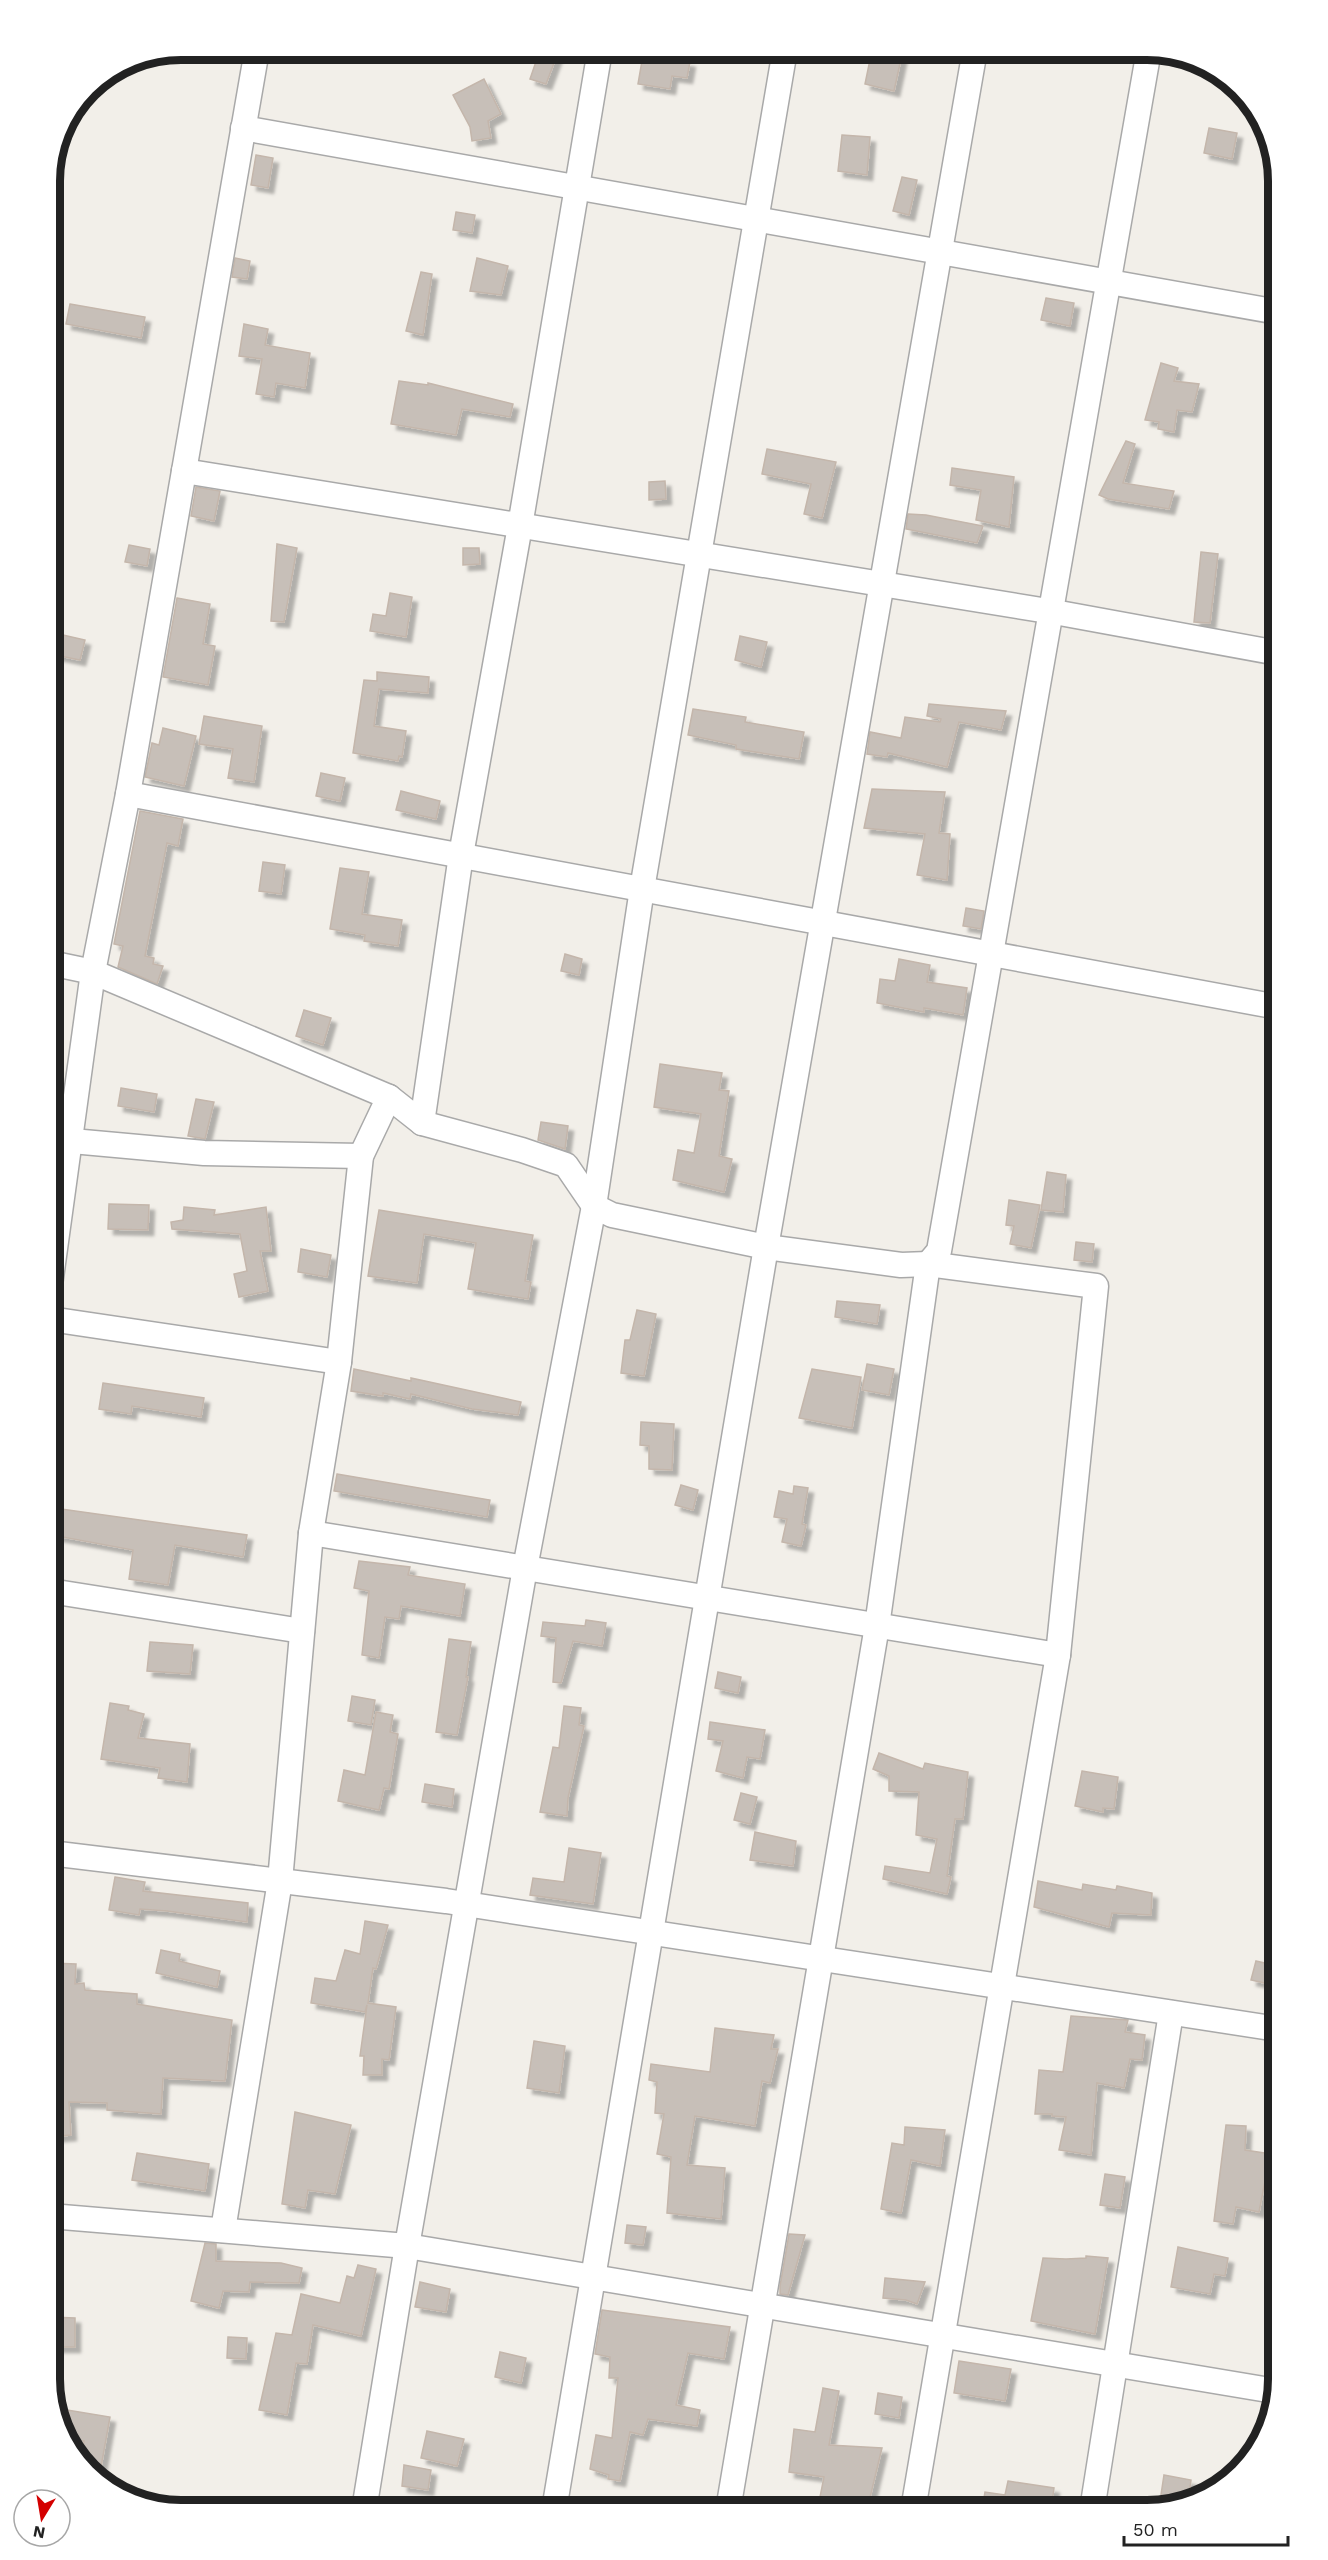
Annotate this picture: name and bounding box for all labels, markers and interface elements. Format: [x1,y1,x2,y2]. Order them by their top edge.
north arrow [12,2488,72,2548]
scale bar [1124,2509,1288,2547]
text: 50 m [1133,2519,1178,2540]
text: N [32,2522,47,2543]

